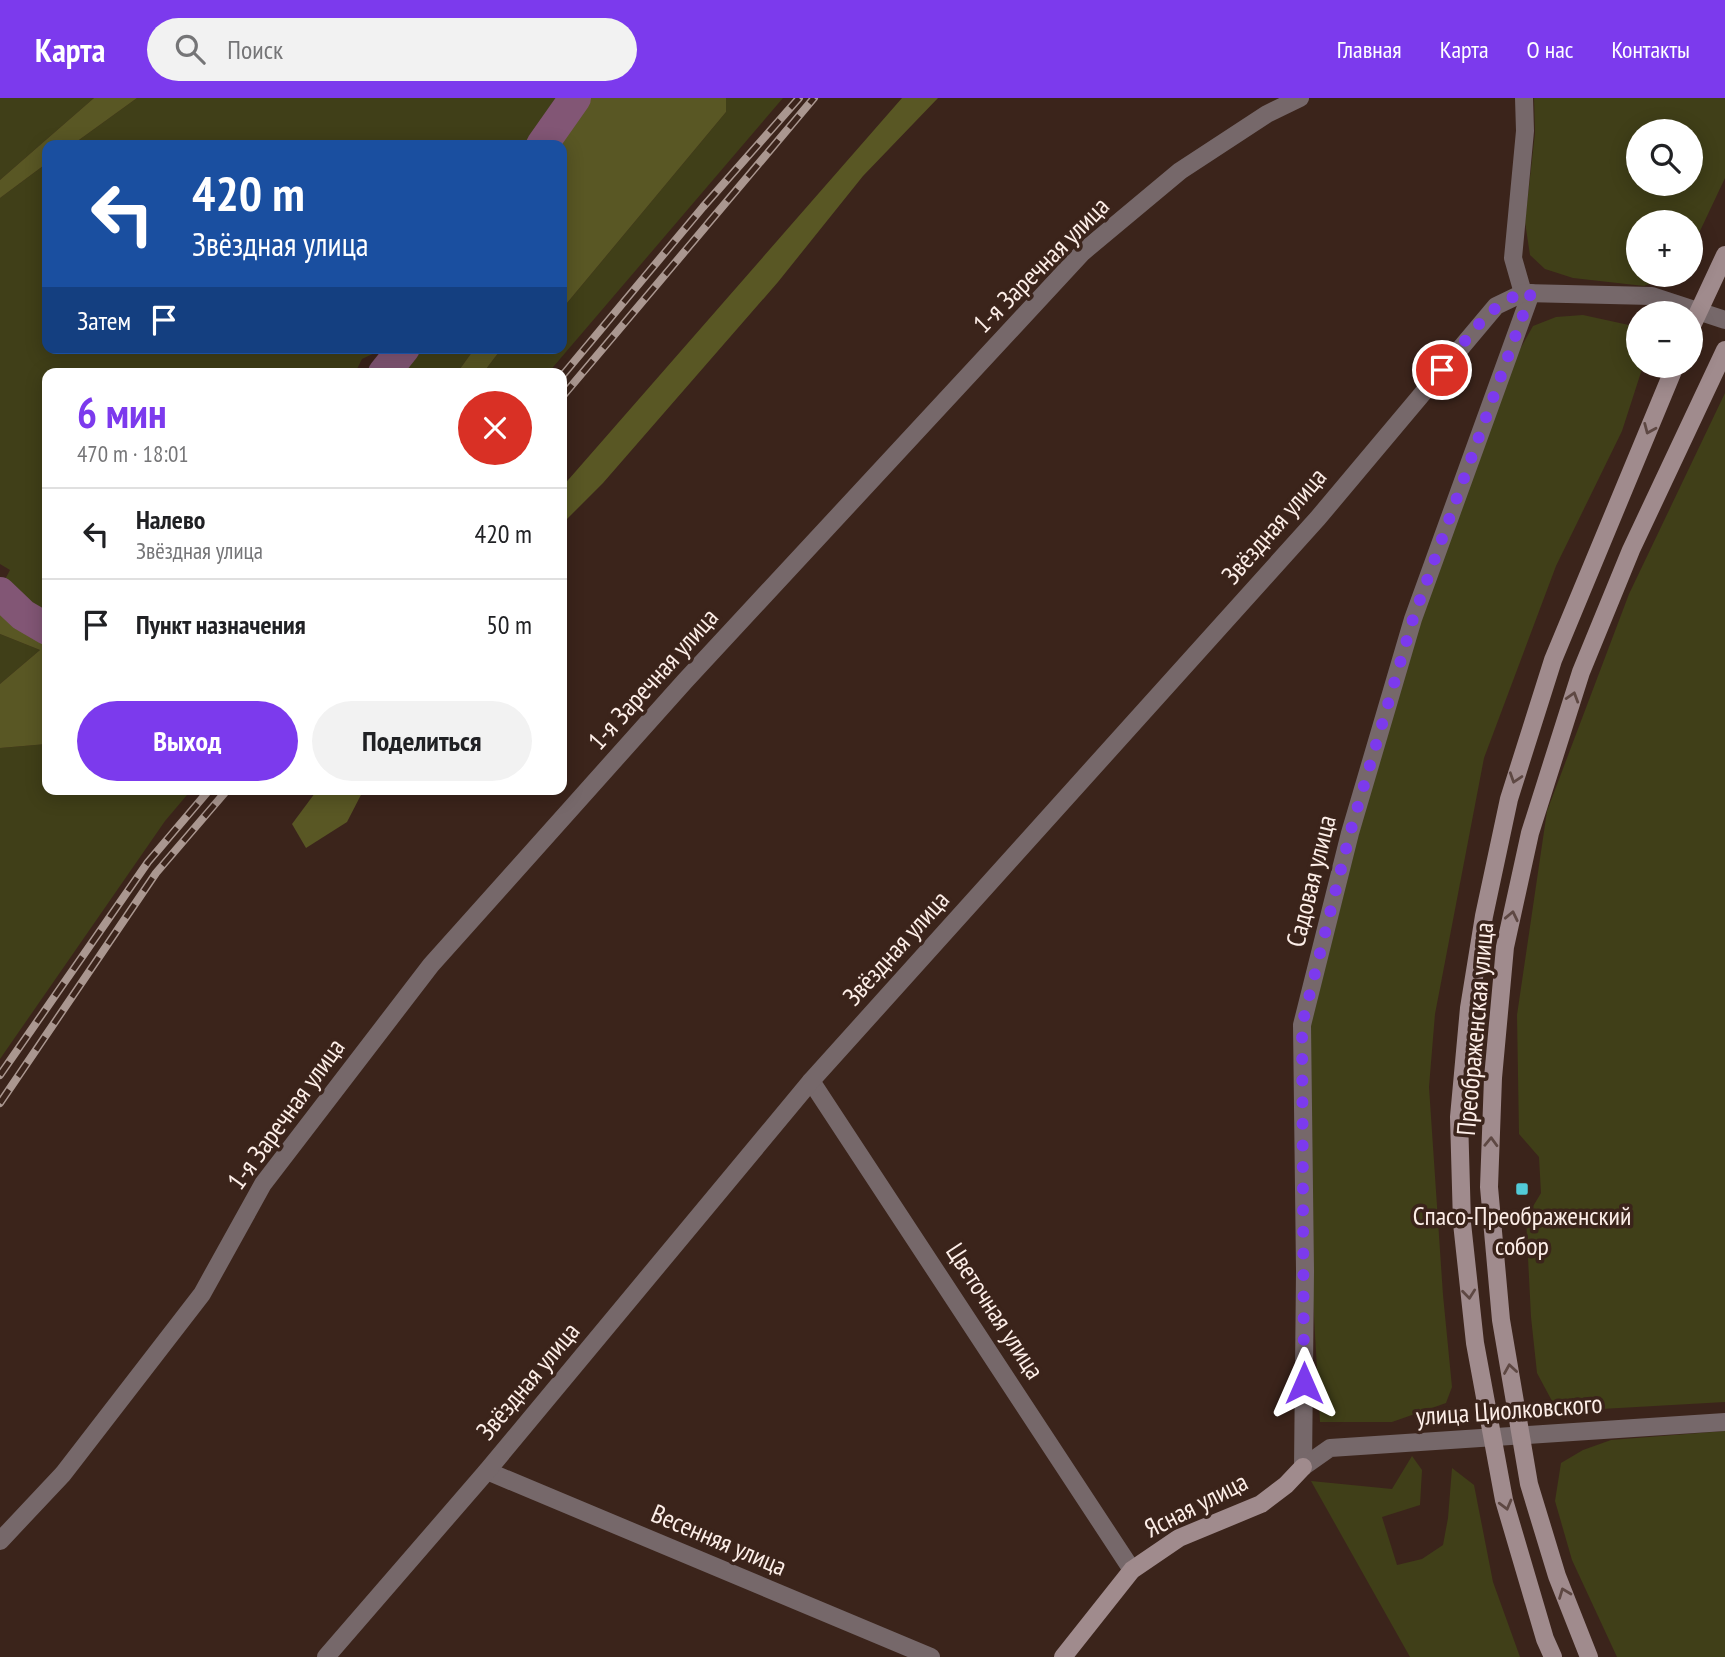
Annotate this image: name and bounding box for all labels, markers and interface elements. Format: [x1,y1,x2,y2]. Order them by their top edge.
search box [147,18,637,81]
text: Карта [35,28,105,71]
icon: search [171,30,209,68]
text: Поиск [227,33,283,66]
text: Главная [1337,34,1402,65]
text: Карта [1440,34,1489,65]
text: О нас [1527,34,1573,65]
text: Контакты [1611,34,1690,65]
map controls [1626,119,1703,378]
button: search [1626,119,1703,196]
text: 420 m [192,161,305,225]
icon: left [77,168,168,259]
street label: 1-я Заречная улица [966,190,1116,340]
button: + [1626,210,1703,287]
text: Звёздная улица [192,223,369,265]
icon: arrive [145,301,183,339]
button: − [1626,301,1703,378]
text: Затем [77,304,131,337]
pin [1412,340,1472,400]
icon: arrive [1423,351,1461,389]
text: 6 мин [77,385,167,440]
button: close [458,391,532,465]
one-way arrow [1644,422,1658,434]
text: 470 m · 18:01 [77,439,189,468]
street label: Звёздная улица [1214,461,1333,591]
text: Налево [136,503,205,536]
icon: left [77,515,115,553]
text: 420 m [474,517,532,550]
text: Звёздная улица [136,536,263,565]
street label: 1-я Заречная улица [580,601,725,756]
icon: arrive [77,606,115,644]
text: Пункт назначения [136,608,306,641]
text: 50 m [486,608,532,641]
one-way arrow [1565,692,1579,704]
button: Выход [77,701,298,781]
button: Поделиться [312,701,532,781]
one-way arrow [1509,772,1524,784]
street label: Садовая улица [1278,812,1343,950]
street label: Звёздная улица [835,883,956,1012]
one-way arrow [1503,910,1518,922]
street label: Преображенская улица [1449,921,1500,1137]
street label: 1-я Заречная улица [220,1031,352,1196]
one-way arrow [1483,1137,1498,1148]
marker: Спасо-Преображенский собор [1514,1181,1530,1197]
place label: Спасо-Преображенский собор [1413,1199,1631,1262]
street label: Цветочная улица [939,1237,1052,1385]
one-way arrow [1462,1288,1477,1300]
street label: Звёздная улица [469,1315,586,1446]
position arrow [1267,1346,1341,1420]
one-way arrow [1503,1363,1518,1375]
street label: улица Циолковского [1415,1387,1603,1432]
street label: Ясная улица [1139,1464,1253,1545]
street label: Весенняя улица [647,1496,792,1583]
one-way arrow [1497,1499,1512,1511]
one-way arrow [1559,1588,1573,1600]

